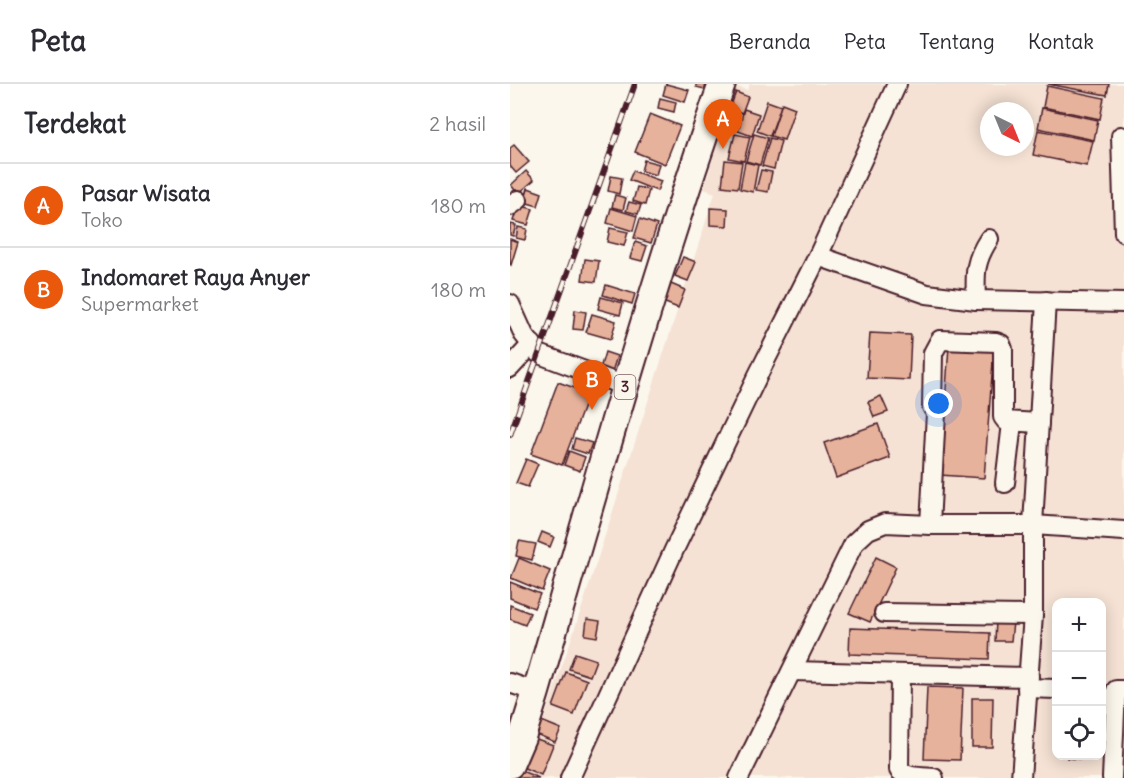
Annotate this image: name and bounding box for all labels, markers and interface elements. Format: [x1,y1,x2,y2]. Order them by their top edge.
text: Peta [30,23,86,59]
text: Beranda [729,28,811,55]
text: Peta [844,28,886,55]
text: Tentang [919,28,995,55]
text: Kontak [1028,28,1094,55]
pin: A [704,100,742,149]
north arrow [980,102,1034,156]
text: Terdekat [24,107,126,140]
text: 2 hasil [429,111,486,136]
text: Pasar Wisata [81,179,211,207]
text: A [37,193,50,218]
text: 180 m [431,193,486,218]
text: Toko [81,207,123,232]
text: Indomaret Raya Anyer [81,263,310,291]
text: B [37,277,50,302]
text: 180 m [431,277,486,302]
text: Supermarket [81,291,199,316]
pin: B [572,360,611,410]
road number: 3 [614,375,636,399]
your location [924,389,953,418]
map controls [1052,598,1106,760]
button: + [1052,598,1106,652]
button: − [1052,652,1106,706]
button: locate [1052,706,1106,760]

